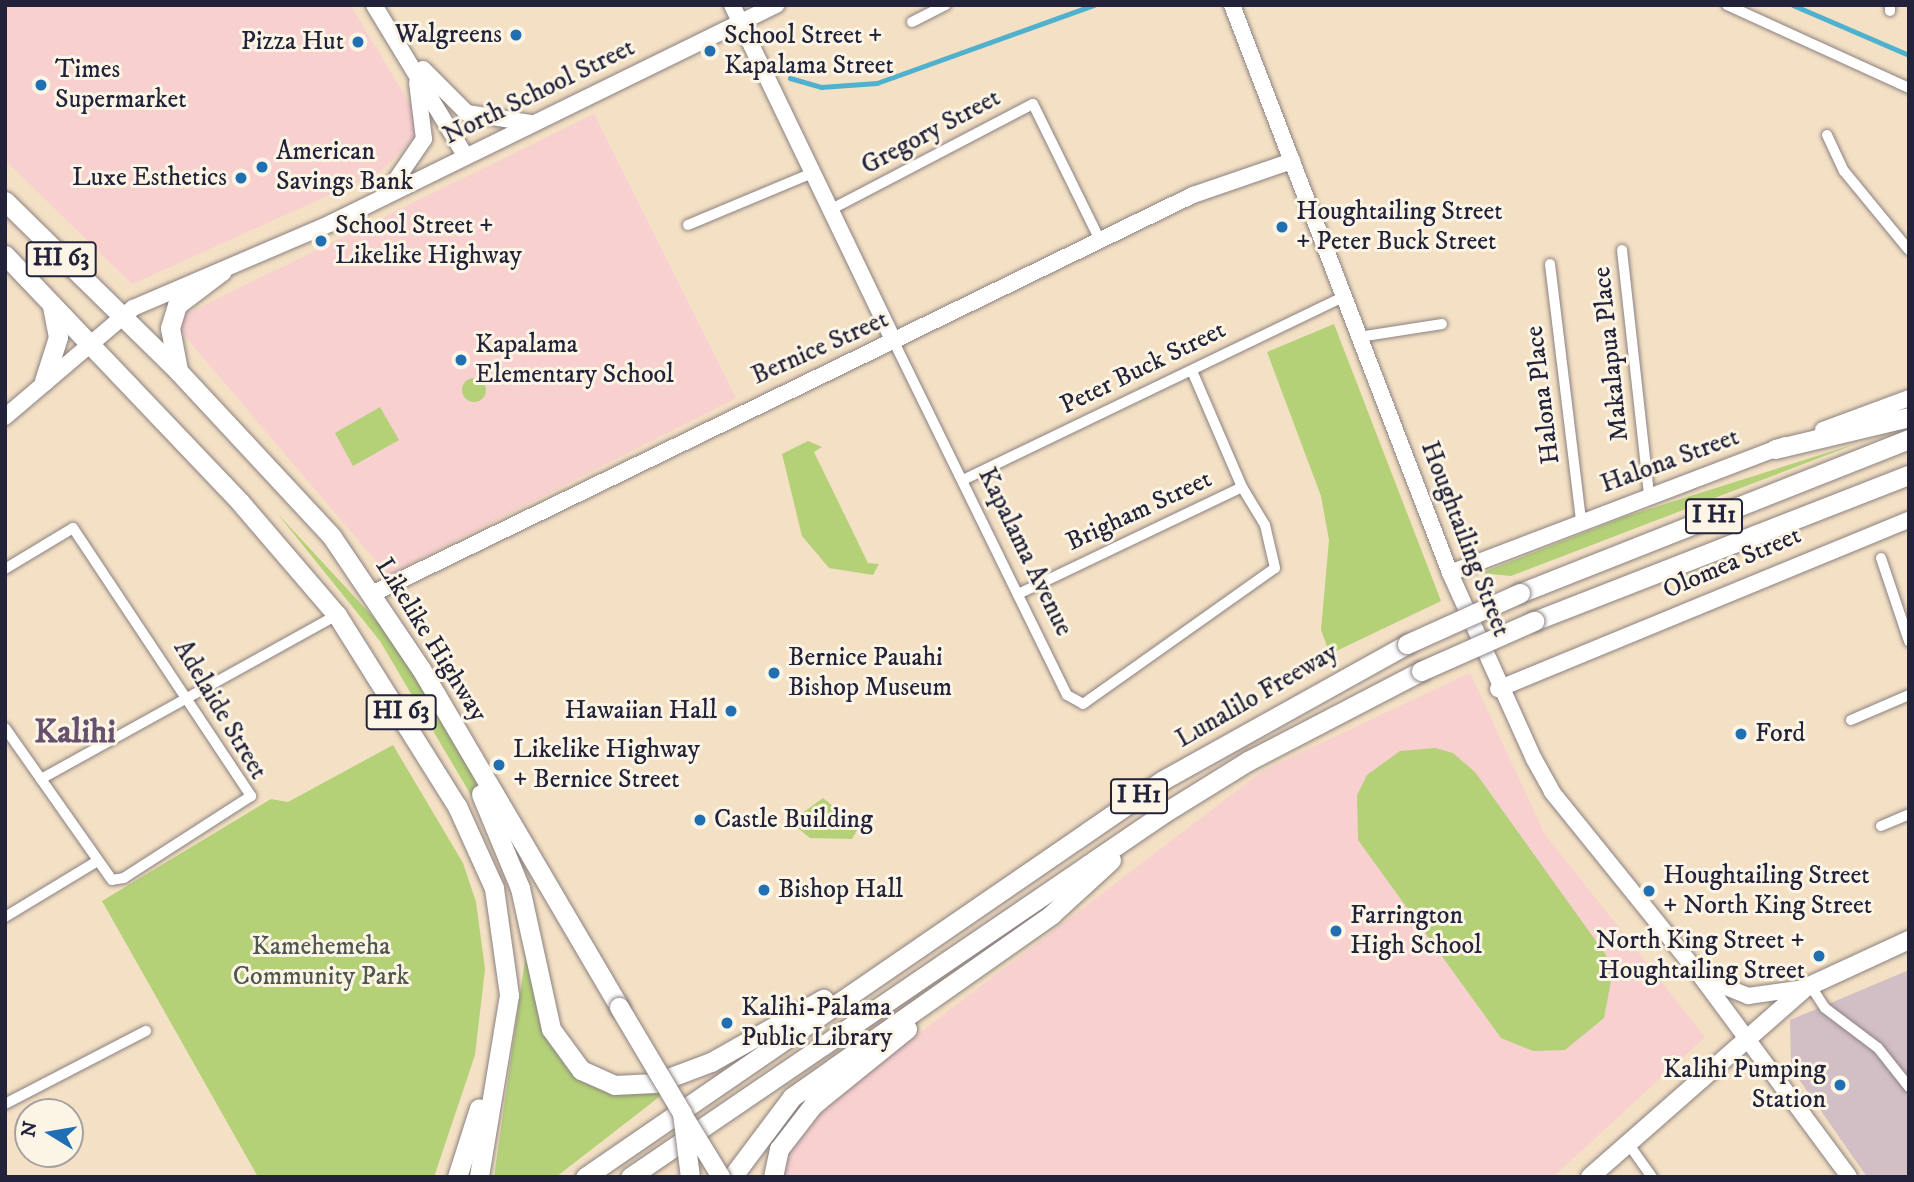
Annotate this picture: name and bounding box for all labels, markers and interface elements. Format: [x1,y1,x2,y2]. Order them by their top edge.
place label: Walgreens [395,19,502,51]
place label: School Street + Kapalama Street [724,20,894,82]
place label: Pizza Hut [241,26,344,58]
marker: Walgreens [508,27,524,43]
street label: North School Street [438,32,640,152]
marker: Pizza Hut [350,34,366,50]
marker: School Street + Kapalama Street [702,43,718,59]
place label: Times Supermarket [55,54,187,116]
marker: Times Supermarket [33,77,49,93]
street label: Gregory Street [856,82,1006,182]
place label: American Savings Bank [276,136,413,198]
marker: American Savings Bank [254,159,270,175]
place label: Luxe Esthetics [72,162,227,194]
marker: Luxe Esthetics [233,170,249,186]
place label: Houghtailing Street + Peter Buck Street [1296,196,1503,258]
place label: School Street + Likelike Highway [335,210,522,272]
marker: Houghtailing Street + Peter Buck Street [1274,219,1290,235]
marker: School Street + Likelike Highway [313,233,329,249]
road number: HI 63 [24,238,98,280]
street label: Makalapua Place [1586,265,1636,443]
street label: Bernice Street [747,304,893,392]
street label: Peter Buck Street [1055,315,1231,421]
street label: Halona Place [1519,324,1567,466]
place label: Kapalama Elementary School [475,329,674,390]
marker: Kapalama Elementary School [453,352,469,368]
street label: Halona Street [1597,422,1743,500]
street label: Houghtailing Street [1413,437,1517,641]
street label: Kapalama Avenue [971,463,1079,641]
street label: Brigham Street [1061,464,1217,558]
road number: I H1 [1684,495,1744,536]
street label: Olomea Street [1658,520,1806,606]
street label: Likelike Highway [368,552,494,728]
street label: Adelaide Street [166,635,274,785]
street label: Lunalilo Freeway [1170,637,1344,755]
place label: Bernice Pauahi Bishop Museum [788,642,952,704]
marker: Bernice Pauahi Bishop Museum [766,665,782,681]
road number: HI 63 [364,692,438,732]
place label: Hawaiian Hall [564,695,717,727]
marker: Hawaiian Hall [723,703,739,719]
district label: Kalihi [34,713,116,753]
place label: Ford [1755,718,1805,750]
marker: Ford [1733,726,1749,742]
place label: Likelike Highway + Bernice Street [513,734,700,796]
marker: Likelike Highway + Bernice Street [491,757,507,773]
road number: I H1 [1109,776,1169,816]
place label: Castle Building [714,804,873,836]
marker: Castle Building [692,812,708,828]
place label: Houghtailing Street + North King Street [1663,860,1872,922]
place label: Bishop Hall [778,874,903,906]
marker: Bishop Hall [756,882,772,898]
marker: Houghtailing Street + North King Street [1641,883,1657,899]
place label: Farrington High School [1350,900,1482,962]
marker: Farrington High School [1328,923,1344,939]
place label: North King Street + Houghtailing Street [1596,925,1805,986]
park label: Kamehemeha Community Park [233,931,409,992]
marker: North King Street + Houghtailing Street [1811,948,1827,964]
place label: Kalihi-Pālama Public Library [741,992,892,1054]
marker: Kalihi-Pālama Public Library [719,1015,735,1031]
place label: Kalihi Pumping Station [1663,1054,1826,1116]
marker: Kalihi Pumping Station [1832,1077,1848,1093]
north arrow [14,1098,84,1168]
text: N [17,1119,43,1139]

